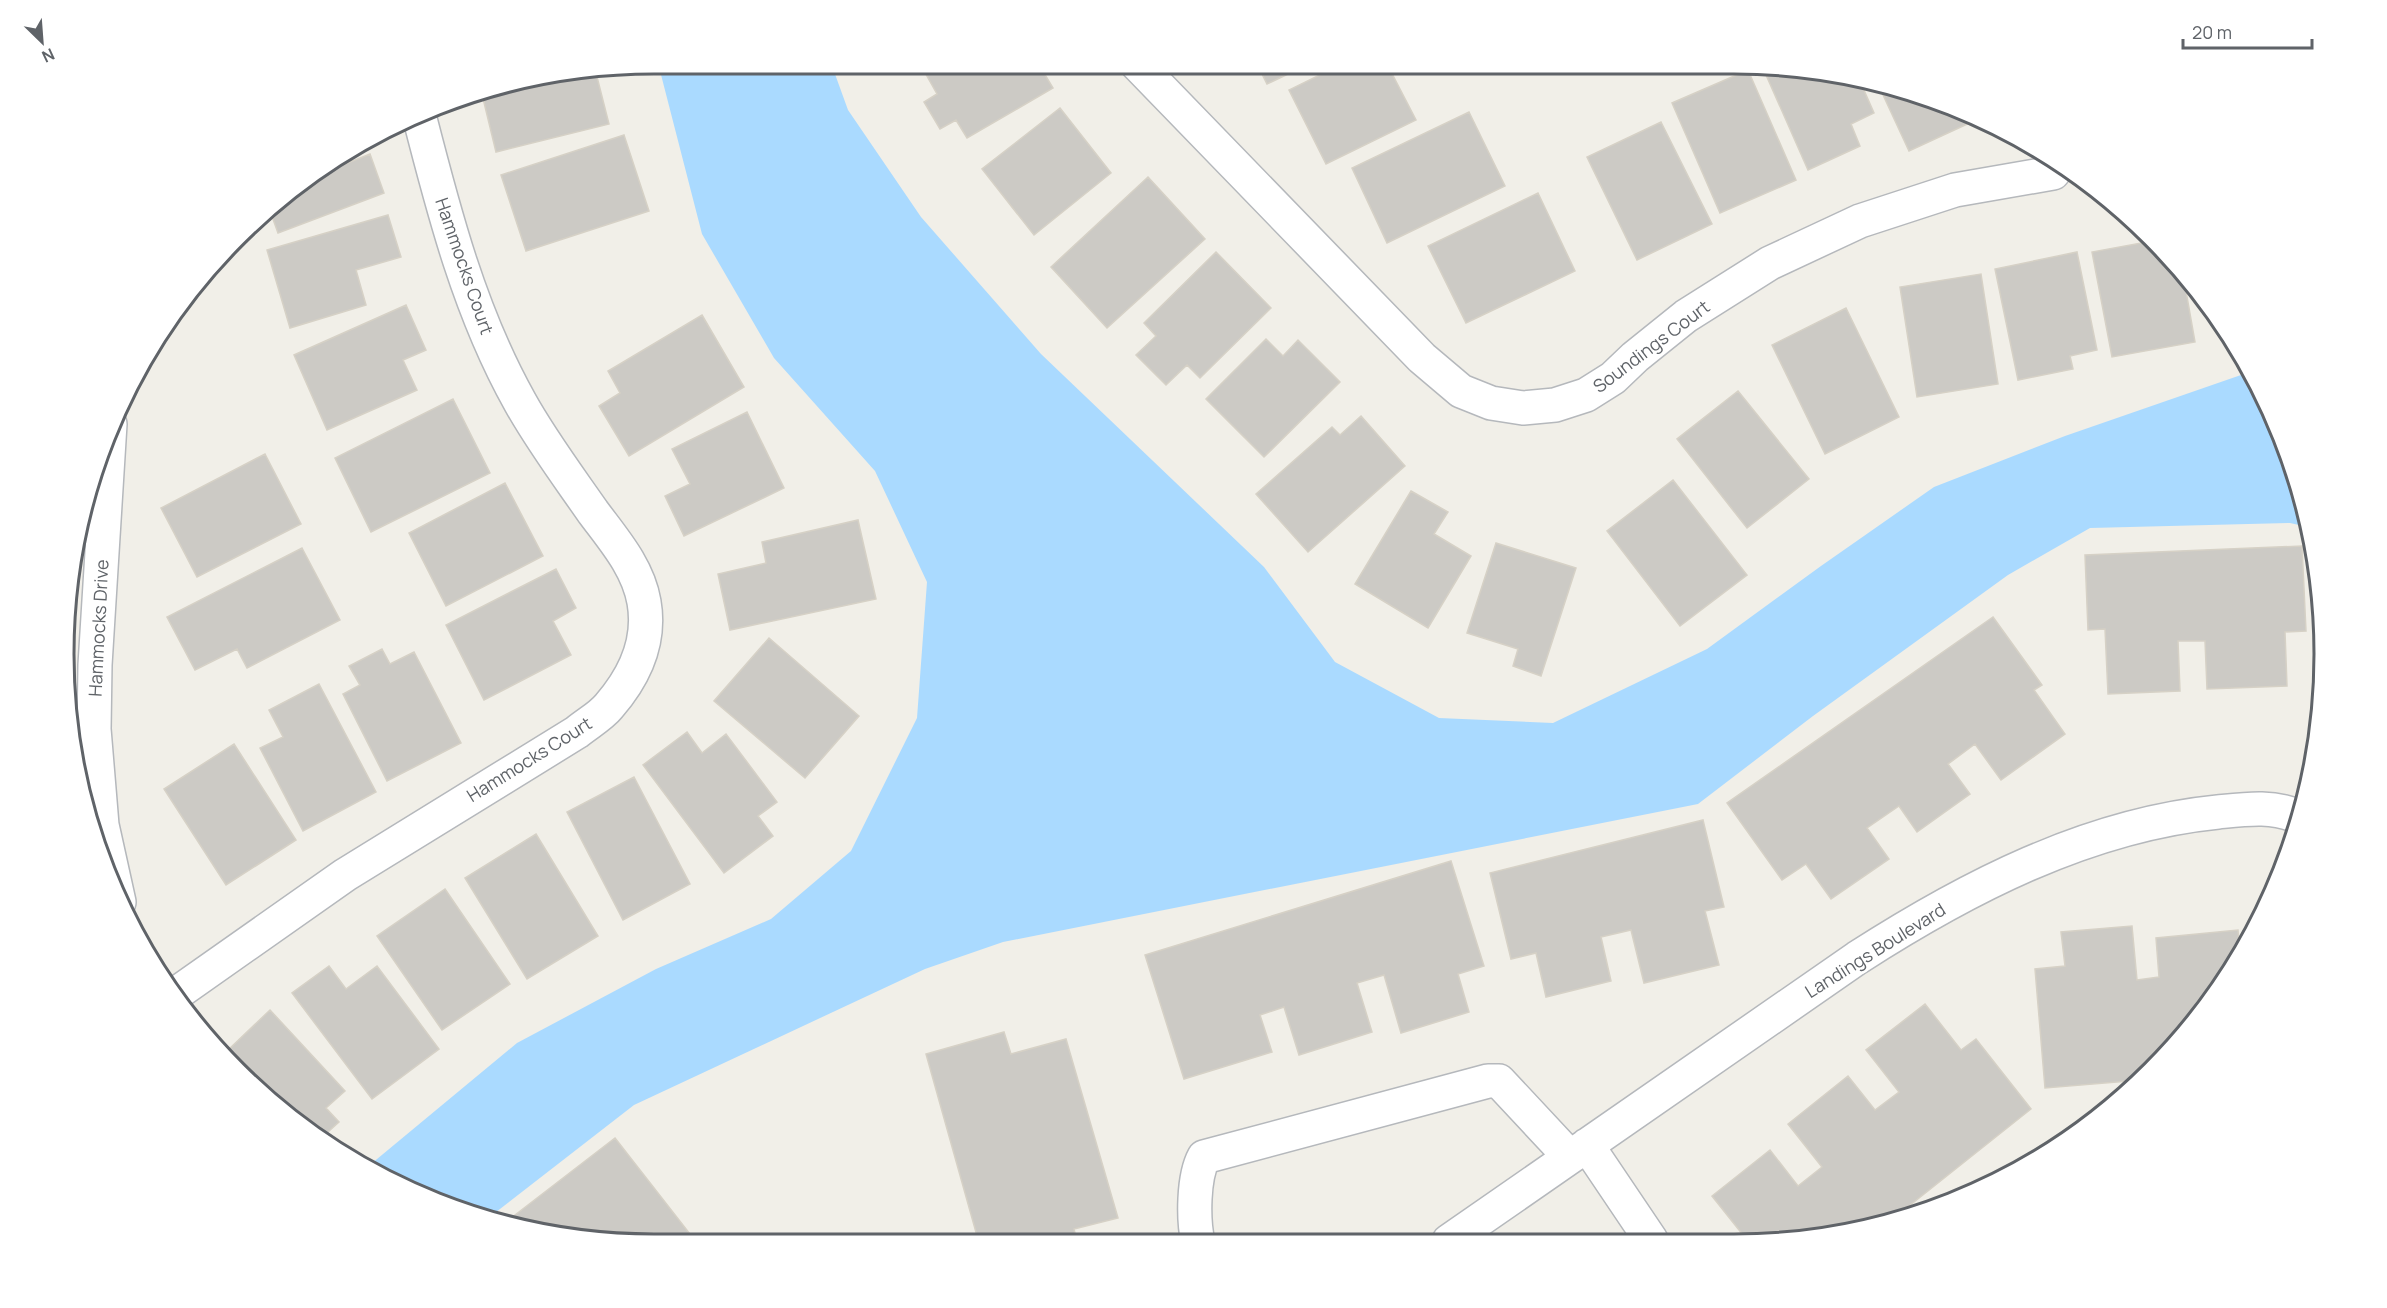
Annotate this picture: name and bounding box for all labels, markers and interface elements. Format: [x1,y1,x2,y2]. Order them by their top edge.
north arrow [12,12,72,72]
scale bar [2183,12,2312,50]
text: 20 m [2192,20,2232,44]
text: N [38,43,58,68]
street label: Hammocks Court [430,194,500,338]
street label: Soundings Court [1588,294,1714,398]
street label: Hammocks Drive [82,559,114,697]
street label: Hammocks Court [462,711,596,807]
street label: Landings Boulevard [1800,897,1950,1003]

